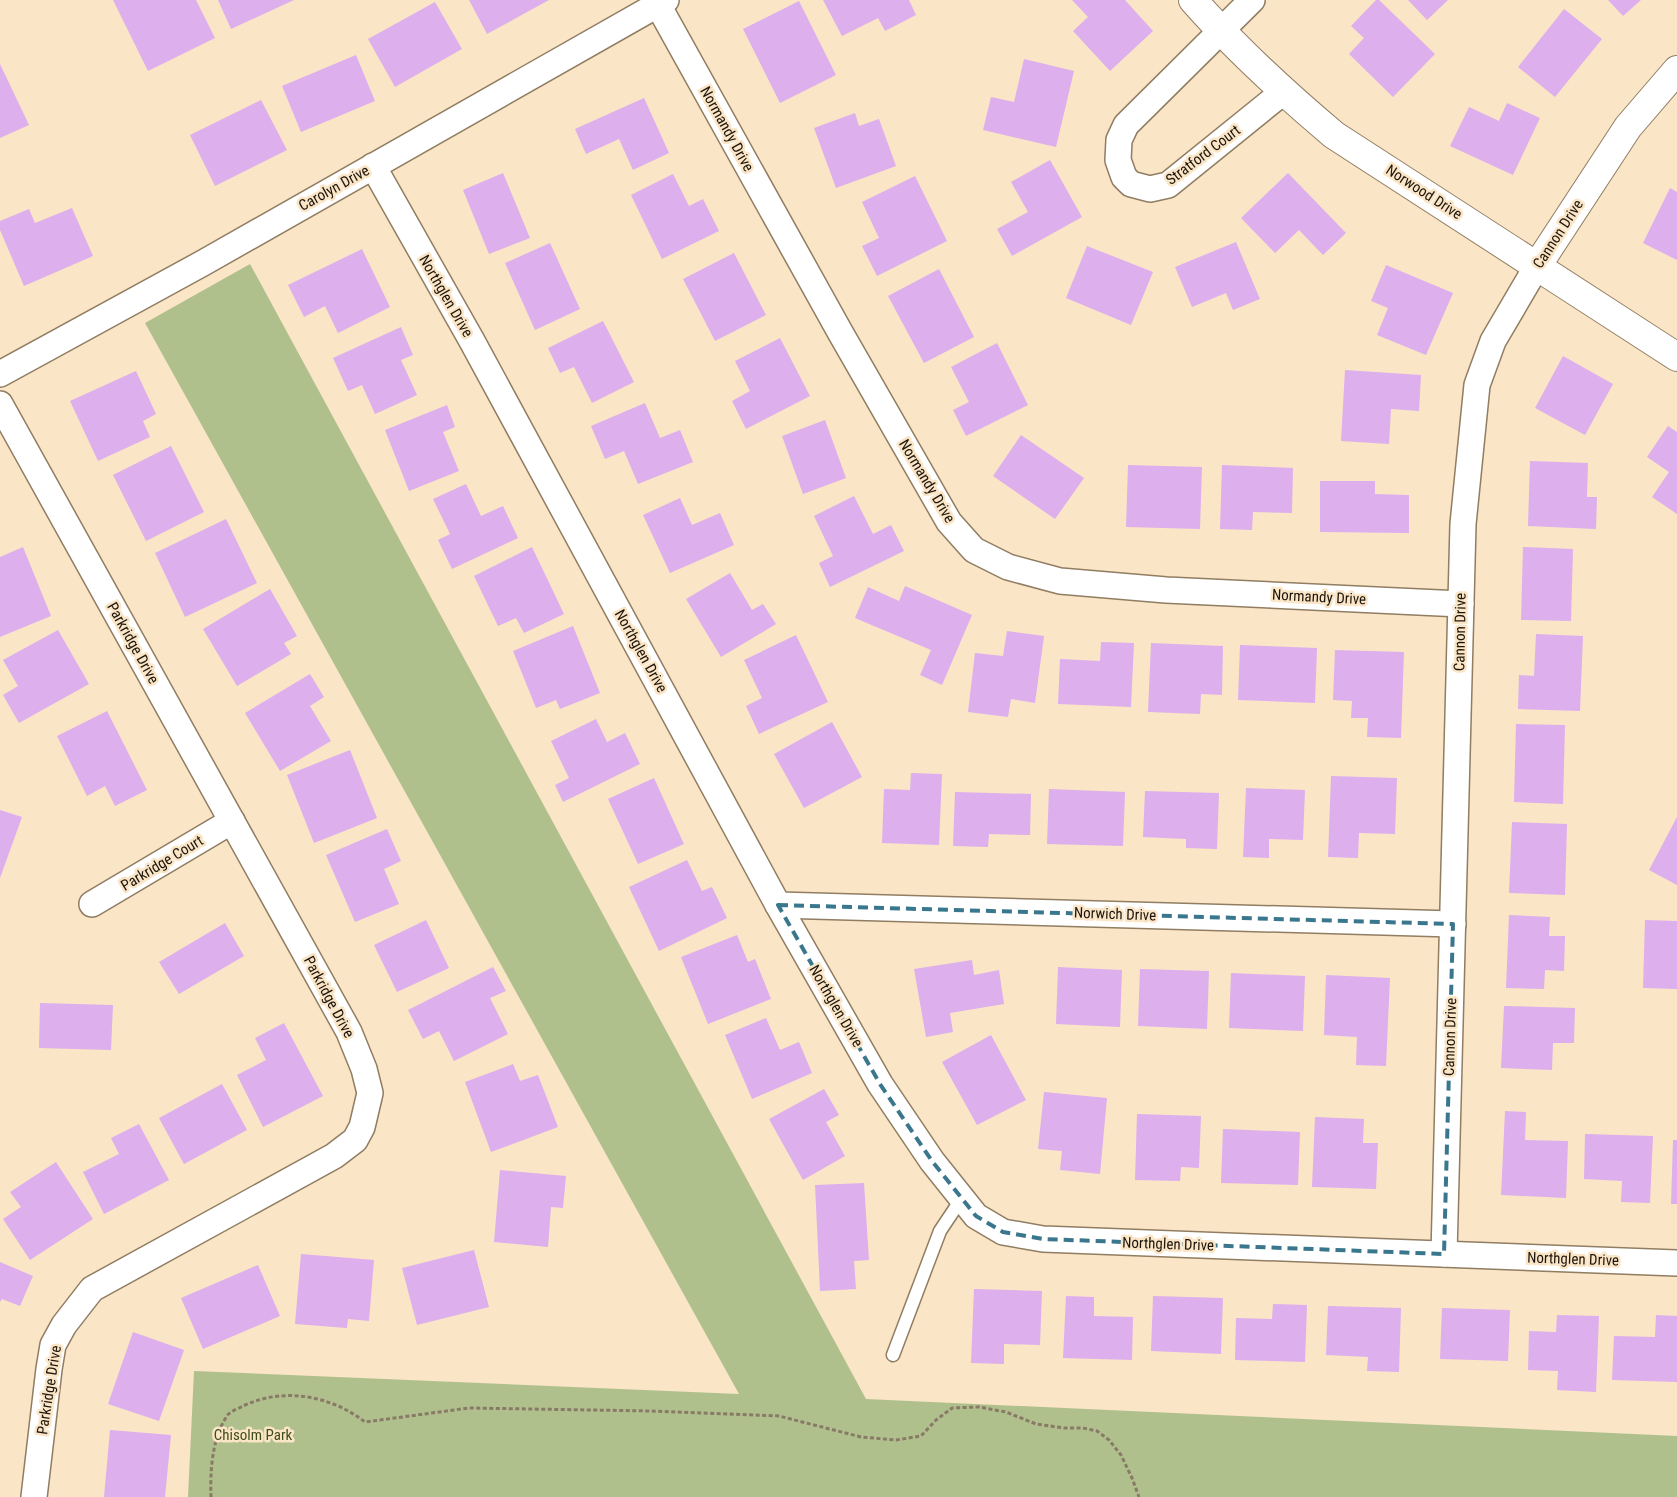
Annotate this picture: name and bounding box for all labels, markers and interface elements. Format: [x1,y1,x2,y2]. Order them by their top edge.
street label: Normandy Drive [696,83,758,175]
street label: Stratford Court [1162,121,1244,189]
street label: Carolyn Drive [296,161,372,215]
street label: Norwood Drive [1383,161,1465,223]
street label: Cannon Drive [1529,196,1587,272]
street label: Northglen Drive [415,252,477,340]
street label: Normandy Drive [895,436,959,526]
street label: Normandy Drive [1271,586,1367,608]
street label: Cannon Drive [1450,593,1470,671]
street label: Parkridge Drive [103,599,163,687]
street label: Northglen Drive [611,606,671,696]
street label: Parkridge Court [118,831,206,895]
street label: Norwich Drive [1074,904,1156,924]
street label: Parkridge Drive [300,953,358,1041]
street label: Northglen Drive [805,962,867,1050]
street label: Cannon Drive [1440,998,1460,1076]
street label: Northglen Drive [1122,1233,1214,1255]
street label: Northglen Drive [1527,1248,1619,1270]
street label: Parkridge Drive [33,1344,65,1436]
park label: Chisolm Park [214,1426,292,1444]

